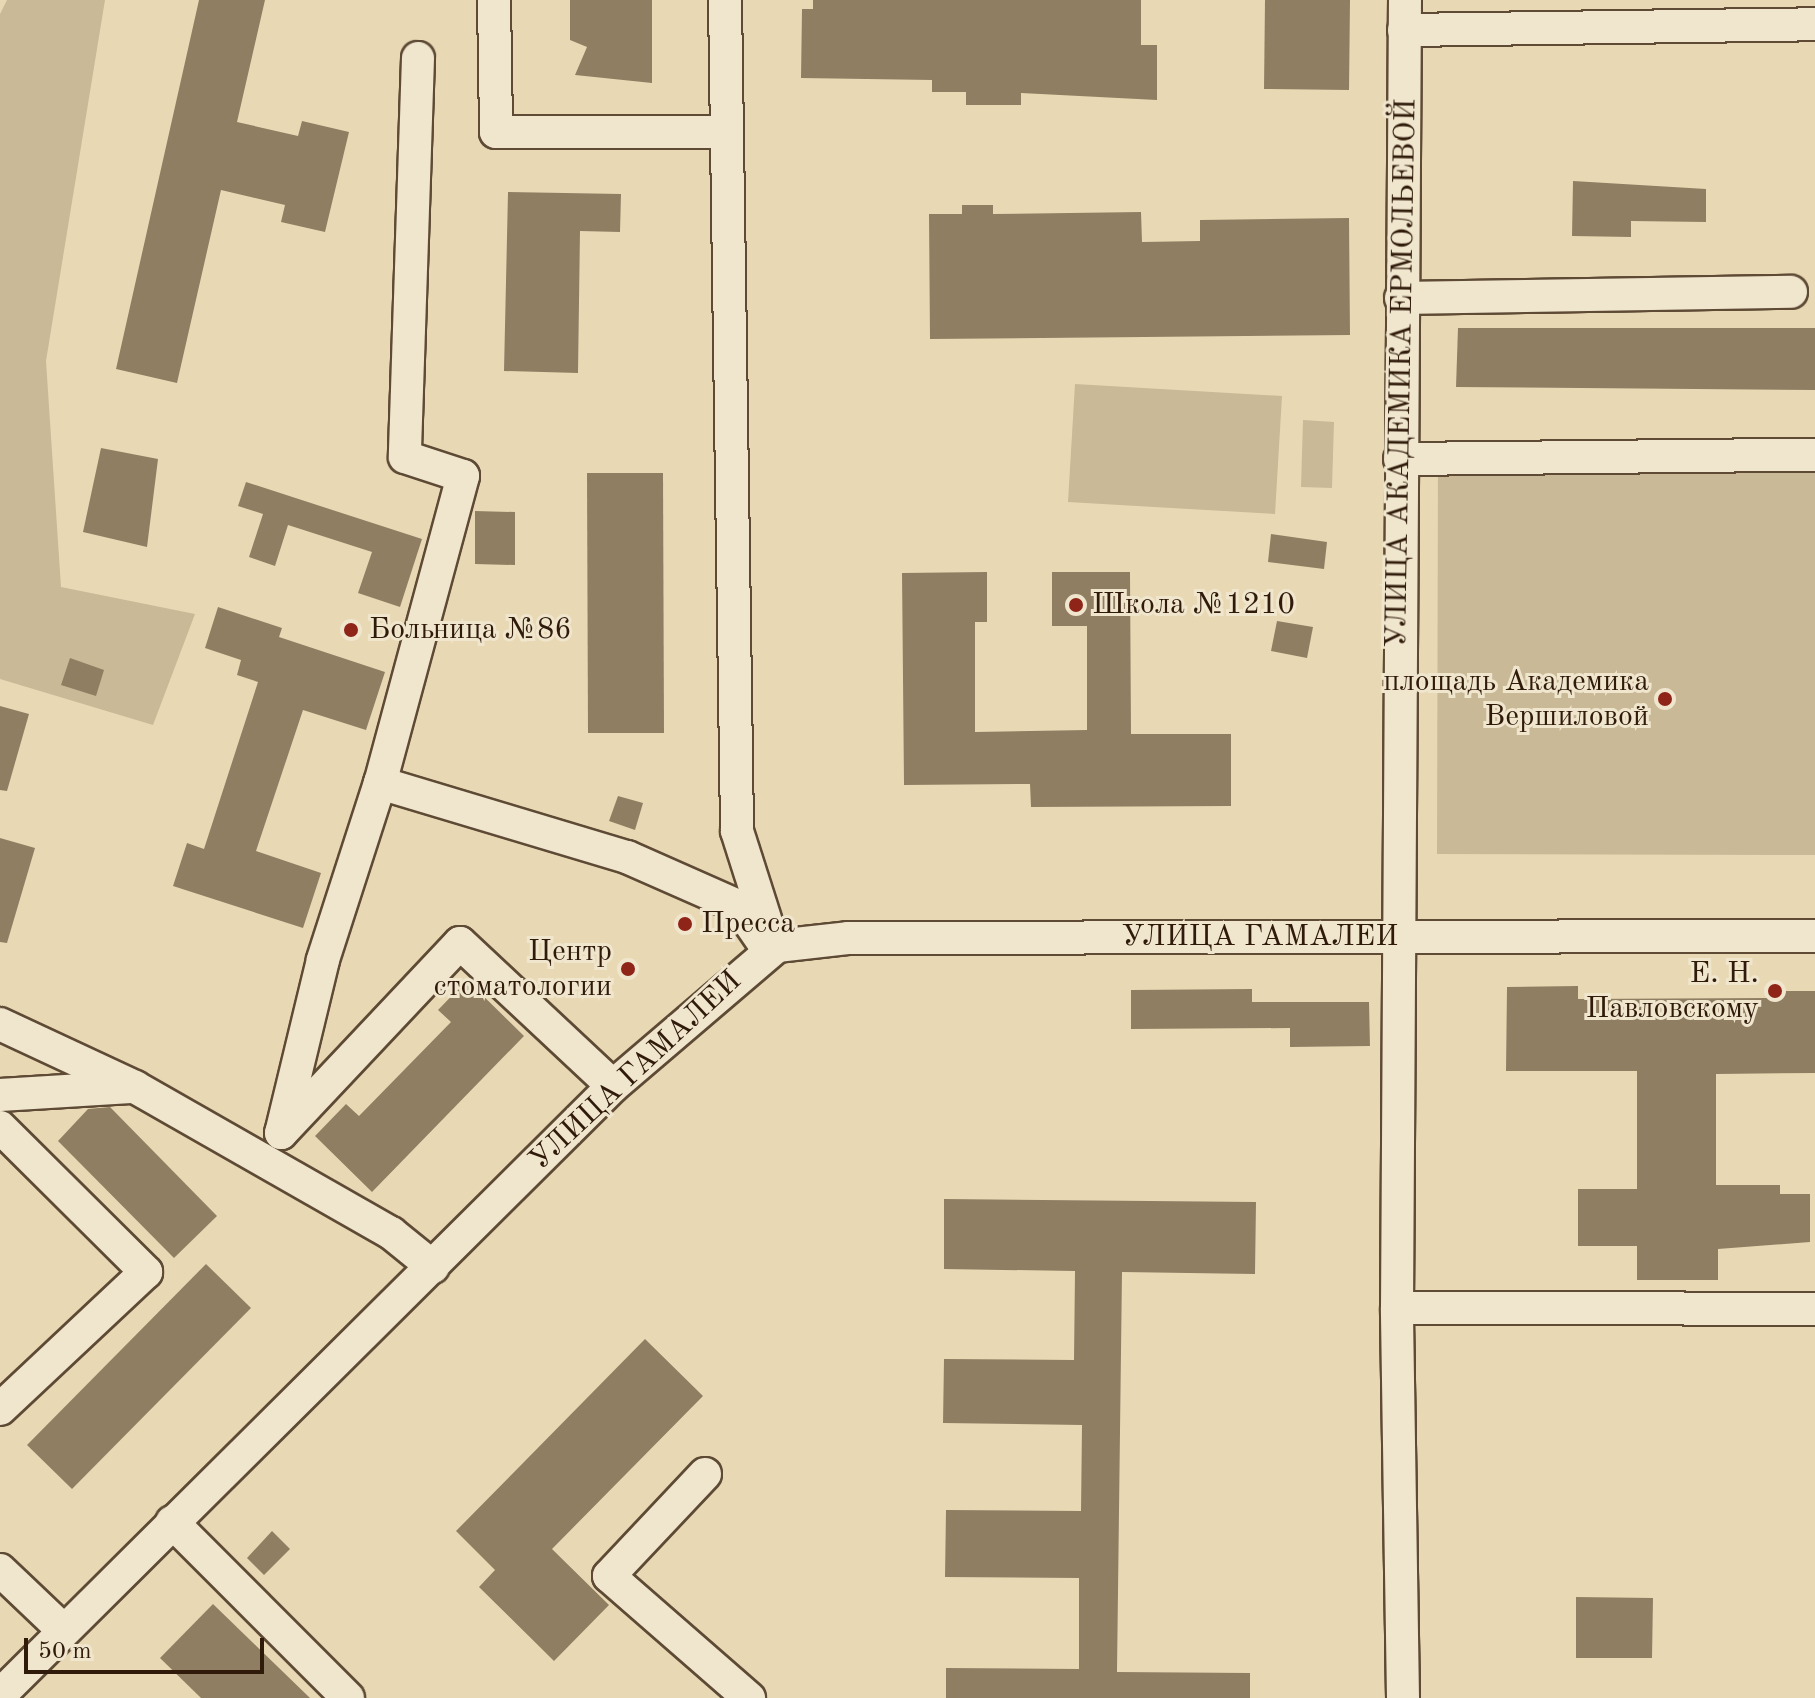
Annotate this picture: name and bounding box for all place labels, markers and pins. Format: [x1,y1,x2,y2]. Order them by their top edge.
place label: Школа №1210 [1092,587,1295,623]
marker: Школа №1210 [1067,596,1085,614]
place label: Больница №86 [369,612,572,648]
marker: Больница №86 [340,619,362,641]
place label: площадь Академика Вершиловой [1383,664,1649,734]
marker: площадь Академика Вершиловой [1656,690,1674,708]
place label: Пресса [701,906,795,942]
marker: Пресса [676,915,694,933]
place label: Центр стоматологии [433,934,612,1004]
place label: Е. Н. Павловскому [1586,956,1759,1026]
marker: Центр стоматологии [619,960,637,978]
marker: Е. Н. Павловскому [1766,982,1784,1000]

